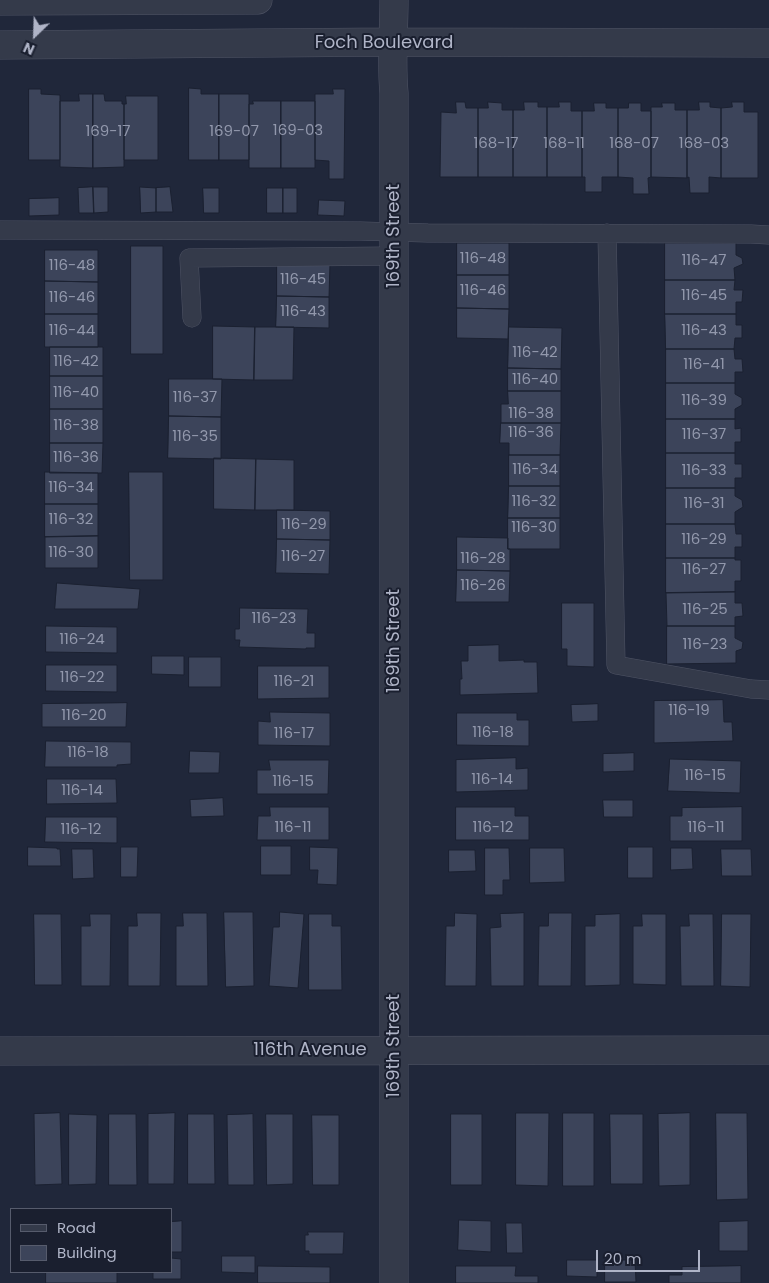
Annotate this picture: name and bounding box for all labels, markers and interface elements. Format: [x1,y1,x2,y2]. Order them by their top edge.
north arrow [10,10,60,60]
street label: Foch Boulevard [315,32,453,54]
text: N [20,37,38,60]
house number: 169-03 [273,122,323,140]
house number: 169-17 [85,123,131,141]
house number: 169-07 [209,123,259,141]
house number: 168-17 [473,135,519,153]
house number: 168-11 [543,135,585,153]
house number: 168-07 [609,135,659,153]
house number: 168-03 [679,135,729,153]
street label: 169th Street [383,184,405,288]
house number: 116-48 [460,250,506,268]
house number: 116-47 [681,252,727,270]
house number: 116-48 [49,257,95,275]
house number: 116-45 [280,271,326,289]
house number: 116-46 [460,282,506,300]
house number: 116-45 [681,287,727,305]
house number: 116-46 [49,289,95,307]
house number: 116-43 [280,303,326,321]
house number: 116-44 [49,322,95,340]
house number: 116-43 [681,322,727,340]
house number: 116-42 [512,344,558,362]
house number: 116-42 [53,353,99,371]
house number: 116-41 [683,356,725,374]
house number: 116-40 [512,371,558,389]
house number: 116-40 [53,384,99,402]
house number: 116-37 [173,389,217,407]
house number: 116-39 [681,392,727,410]
house number: 116-38 [508,405,554,423]
house number: 116-38 [53,417,99,435]
house number: 116-36 [508,424,554,442]
house number: 116-37 [682,426,726,444]
house number: 116-35 [172,428,218,446]
house number: 116-36 [53,449,99,467]
house number: 116-34 [512,461,558,479]
house number: 116-33 [681,462,727,480]
house number: 116-34 [48,479,94,497]
house number: 116-32 [512,493,556,511]
house number: 116-31 [683,495,725,513]
house number: 116-32 [49,511,93,529]
house number: 116-29 [281,516,327,534]
house number: 116-30 [511,519,557,537]
house number: 116-29 [681,531,727,549]
house number: 116-30 [48,544,94,562]
house number: 116-27 [281,548,325,566]
house number: 116-28 [460,550,506,568]
house number: 116-27 [682,561,726,579]
house number: 116-26 [460,577,506,595]
street label: 169th Street [383,589,405,693]
house number: 116-25 [682,601,728,619]
house number: 116-23 [252,610,296,628]
house number: 116-24 [59,631,105,649]
house number: 116-23 [683,636,727,654]
house number: 116-22 [60,669,104,687]
house number: 116-21 [274,673,314,691]
house number: 116-19 [668,702,710,720]
house number: 116-20 [61,707,107,725]
house number: 116-18 [472,724,514,742]
house number: 116-17 [274,725,314,743]
house number: 116-18 [67,744,109,762]
house number: 116-15 [684,767,726,785]
house number: 116-14 [471,771,513,789]
house number: 116-15 [272,773,314,791]
house number: 116-14 [61,782,103,800]
house number: 116-11 [275,819,311,837]
house number: 116-12 [473,819,513,837]
house number: 116-11 [688,819,724,837]
house number: 116-12 [61,821,101,839]
street label: 169th Street [383,994,405,1098]
street label: 116th Avenue [253,1039,367,1061]
legend [10,1208,172,1273]
text: Road [57,1217,96,1238]
scale bar [599,1240,703,1272]
text: Building [57,1242,117,1263]
text: 20 m [604,1248,642,1269]

